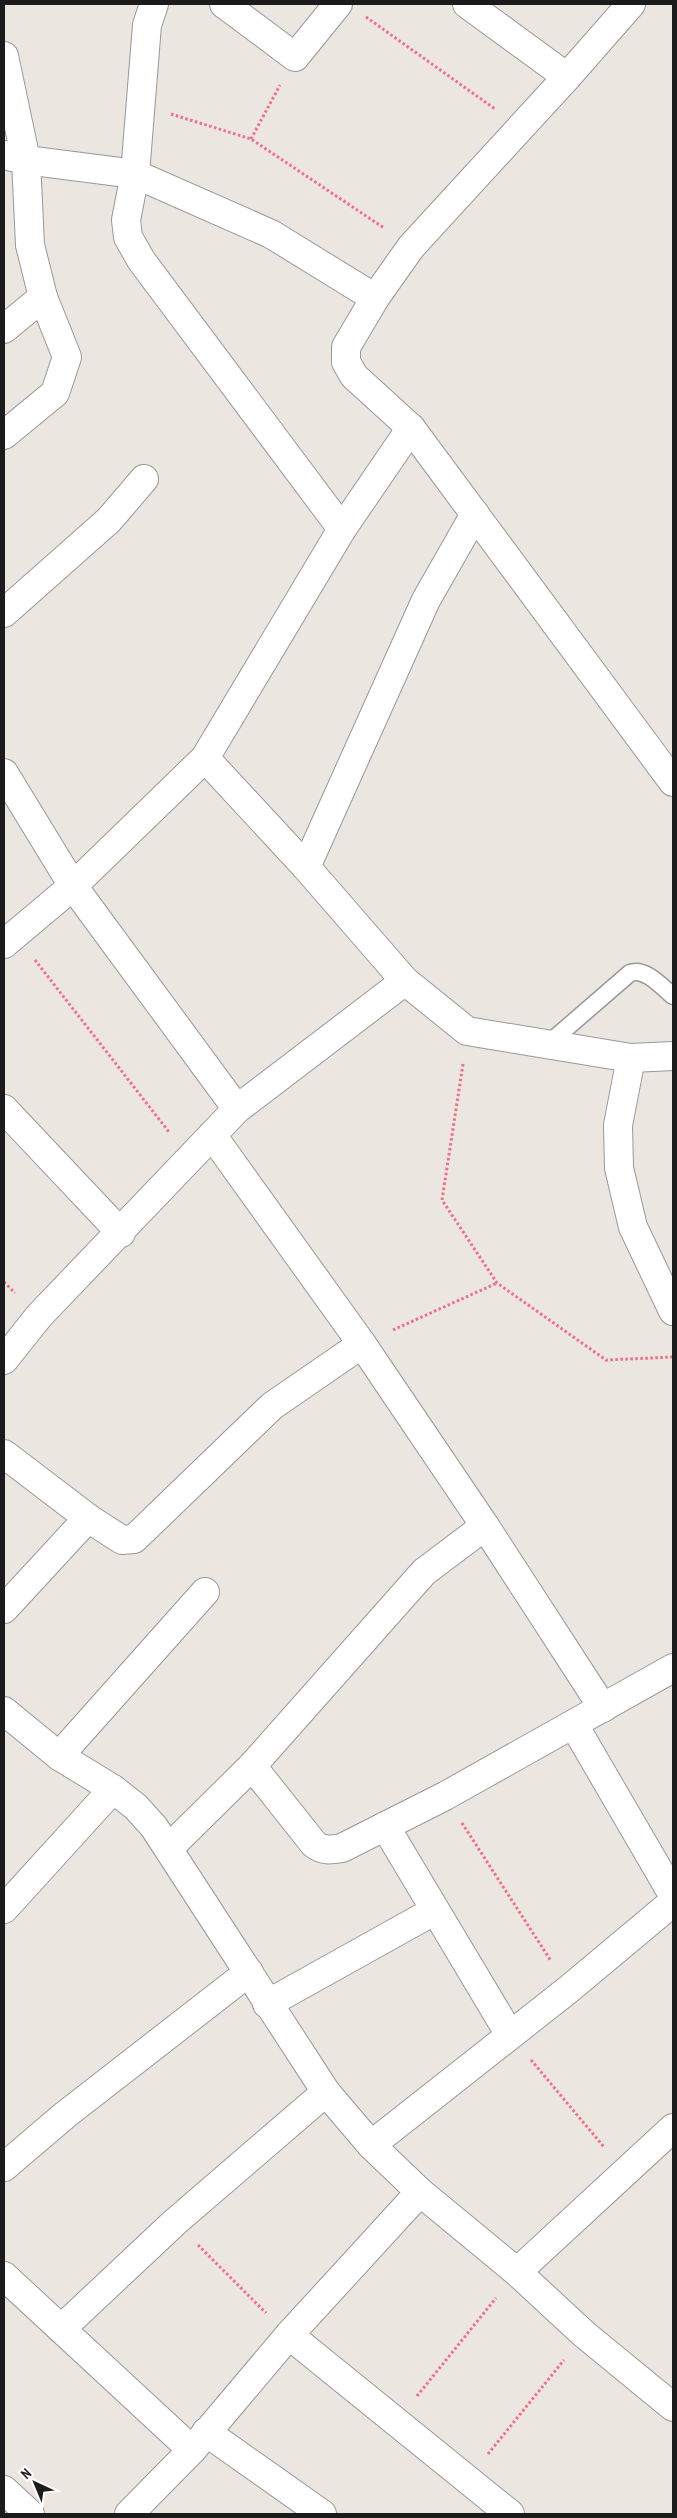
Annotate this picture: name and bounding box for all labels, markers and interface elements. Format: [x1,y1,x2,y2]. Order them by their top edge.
north arrow [10,2458,60,2508]
text: N [17,2465,35,2483]

